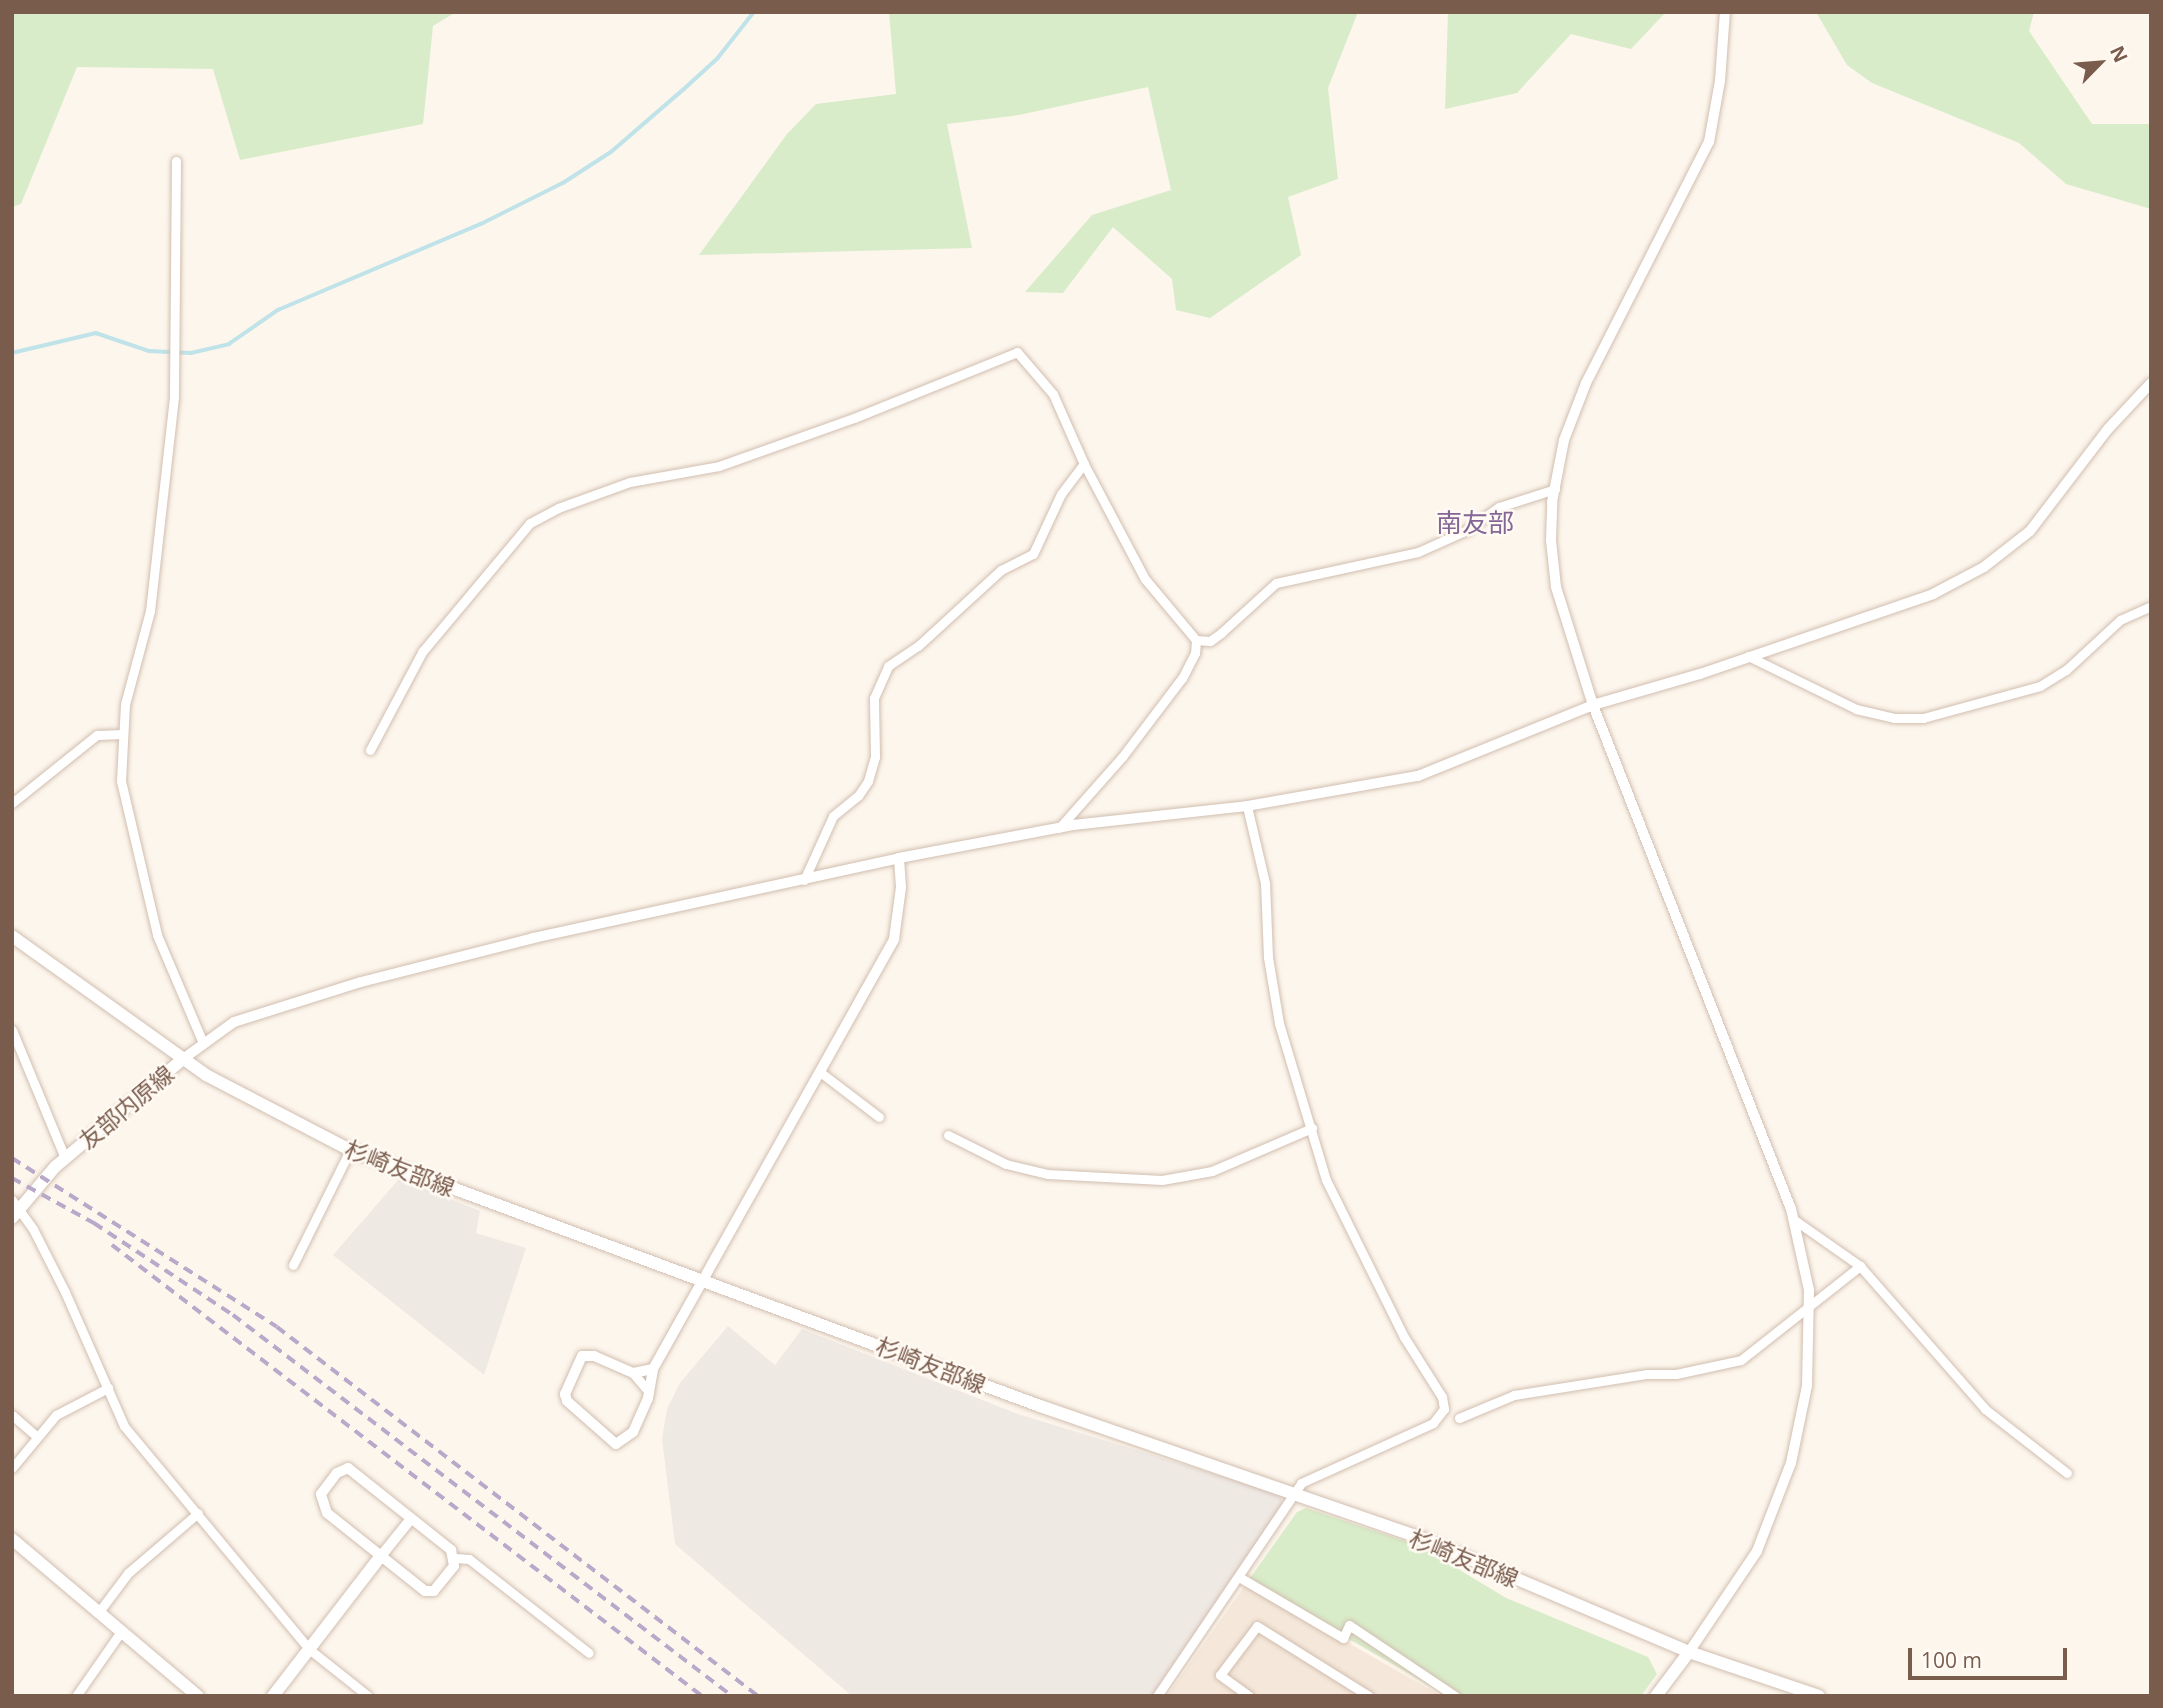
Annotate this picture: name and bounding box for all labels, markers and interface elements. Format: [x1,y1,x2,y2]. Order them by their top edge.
north arrow [2065,28,2135,98]
text: N [2104,42,2134,67]
district label: 南友部 [1436,507,1514,539]
street label: 友部内原線 [73,1059,179,1155]
street label: 杉崎友部線 [341,1135,459,1201]
street label: 杉崎友部線 [872,1332,990,1398]
street label: 杉崎友部線 [1406,1524,1522,1592]
scale bar [1911,1634,2070,1678]
text: 100 m [1921,1646,1982,1674]

